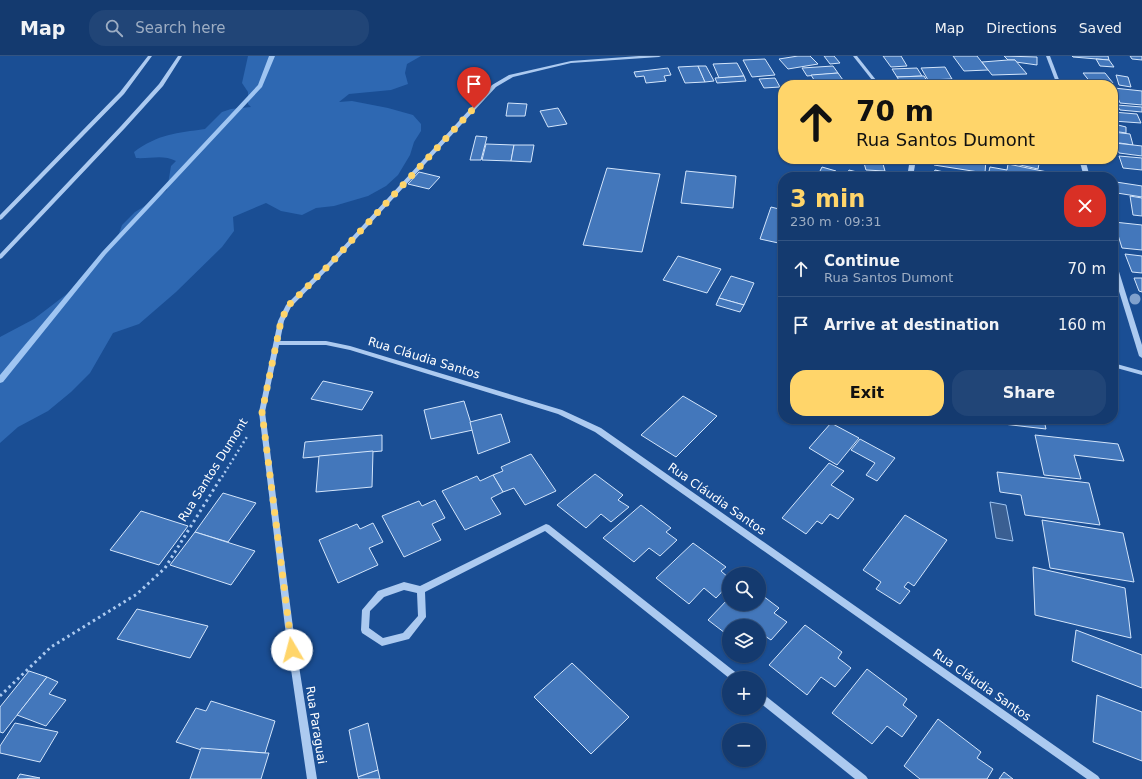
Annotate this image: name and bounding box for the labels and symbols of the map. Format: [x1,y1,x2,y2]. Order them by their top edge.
pin [457,67,491,108]
street label: Rua Cláudia Santos [366,334,482,382]
street label: Rua Santos Dumont [175,415,251,524]
street label: Rua Cláudia Santos [665,460,769,538]
position arrow [271,629,313,671]
street label: Rua Cláudia Santos [930,646,1034,724]
street label: Rua Paraguai [303,685,329,765]

